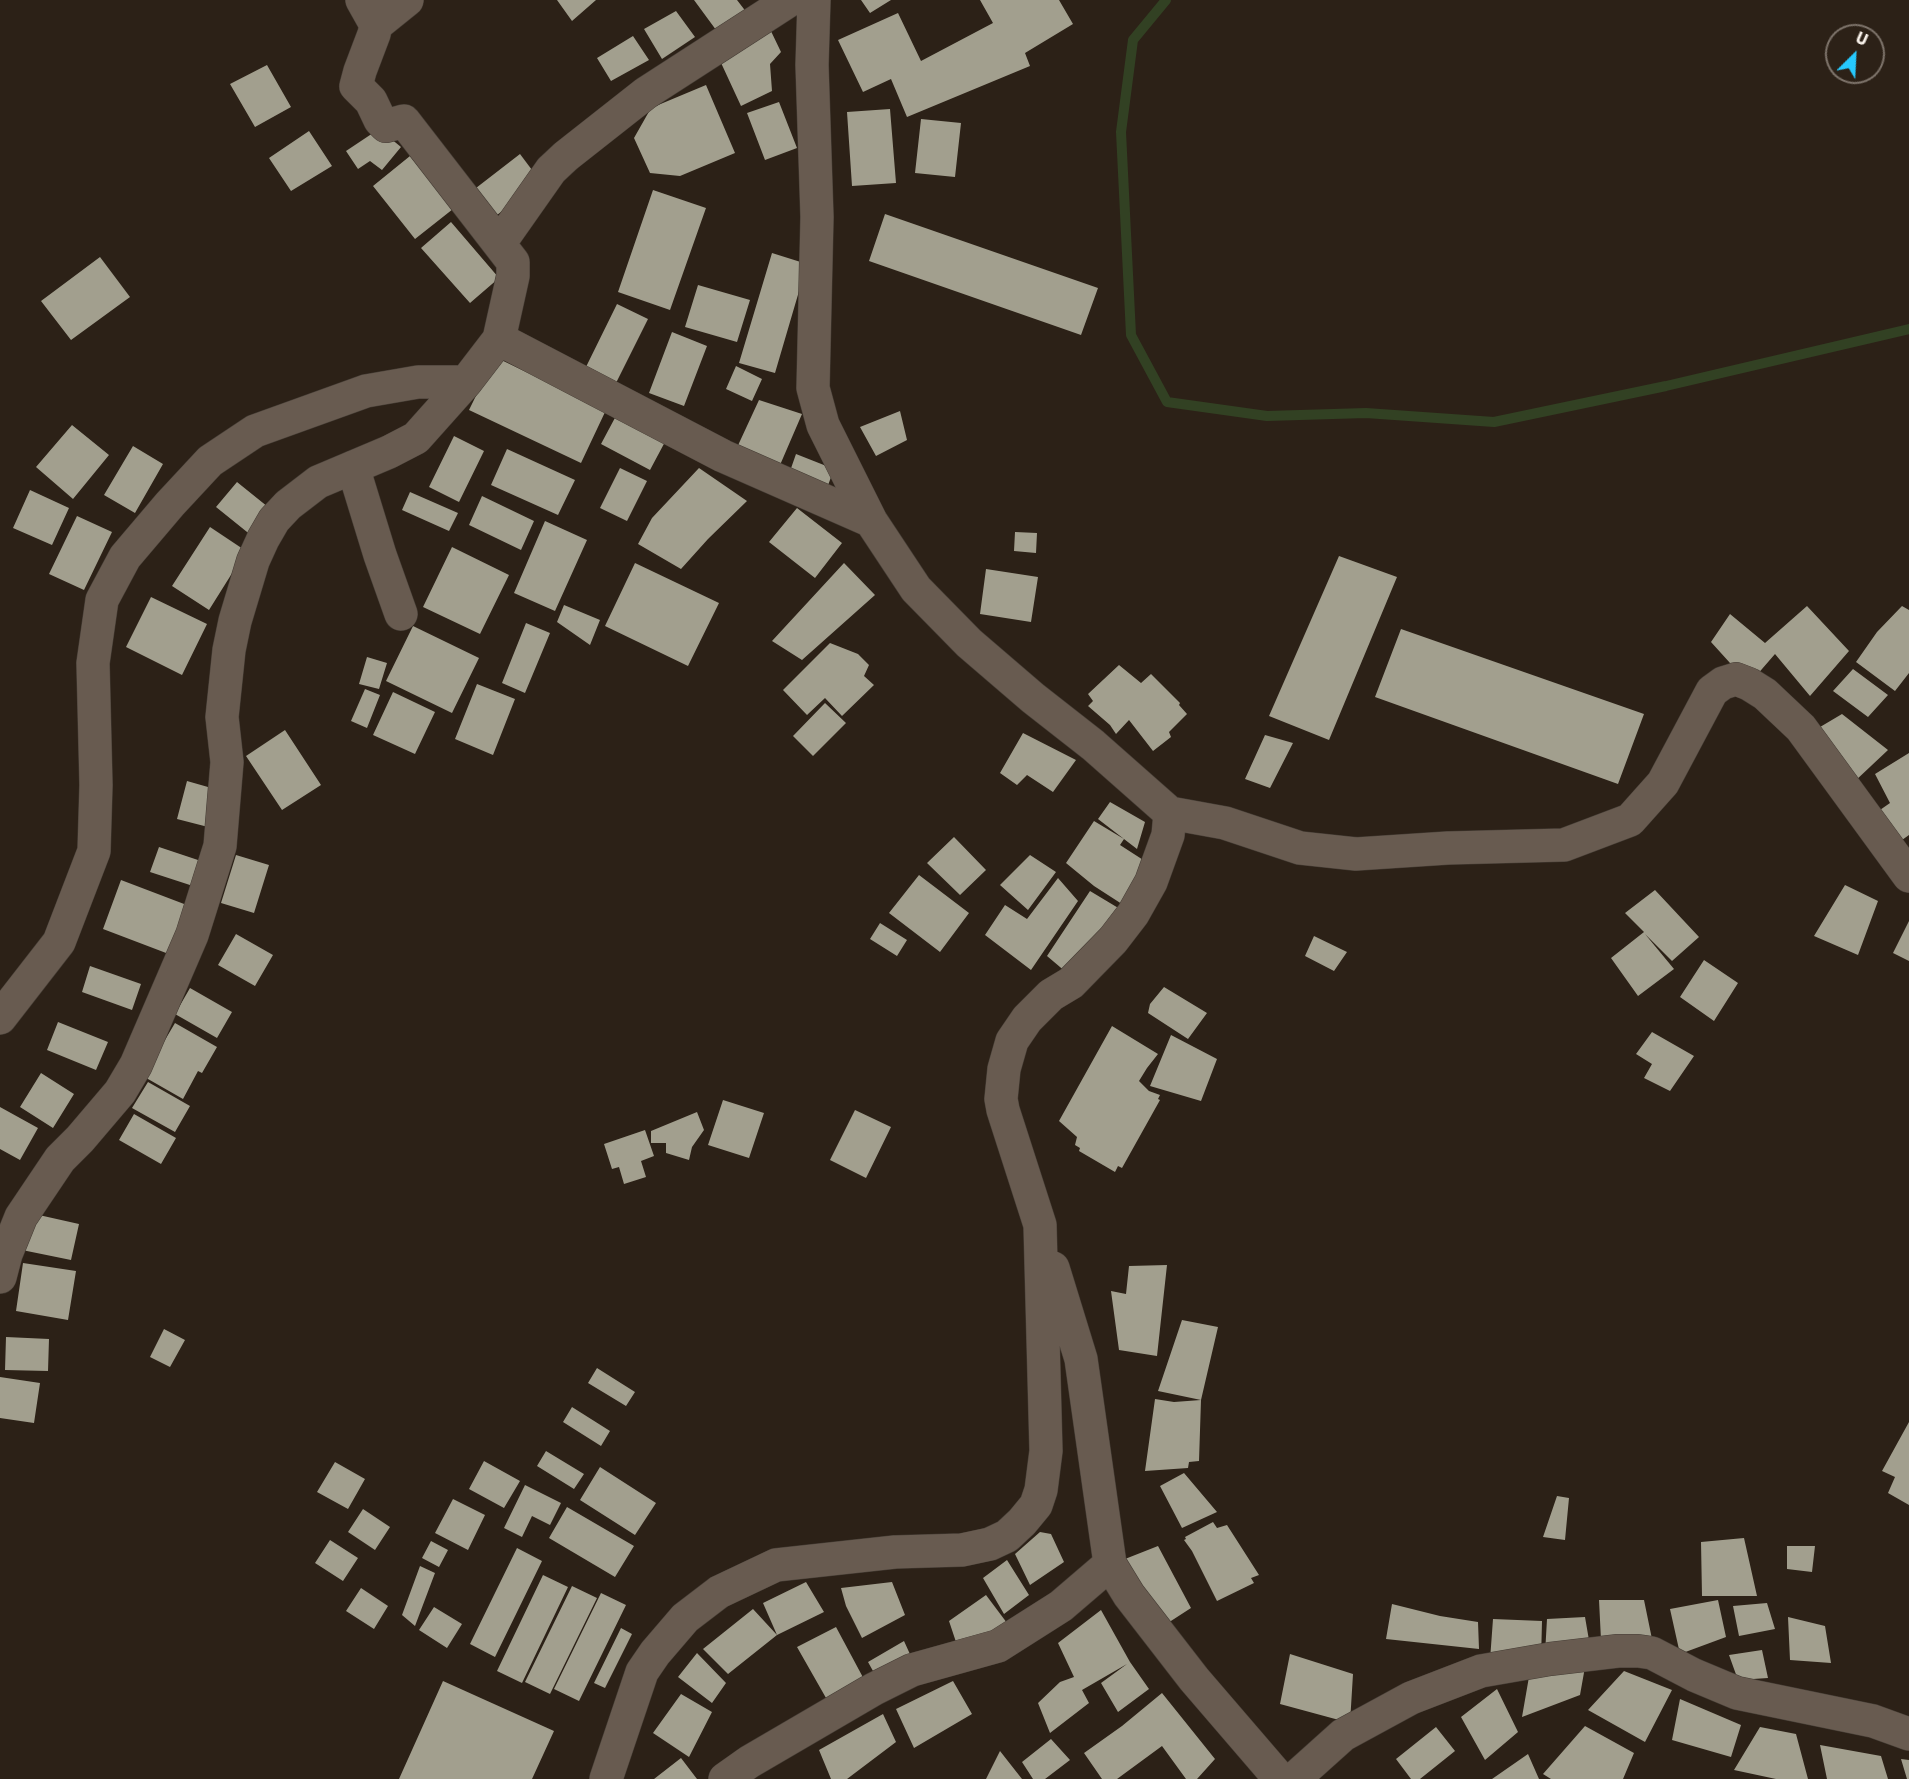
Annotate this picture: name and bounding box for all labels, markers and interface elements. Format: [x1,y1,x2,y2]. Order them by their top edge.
north arrow [1825,24,1885,84]
text: U [1852,26,1872,52]

